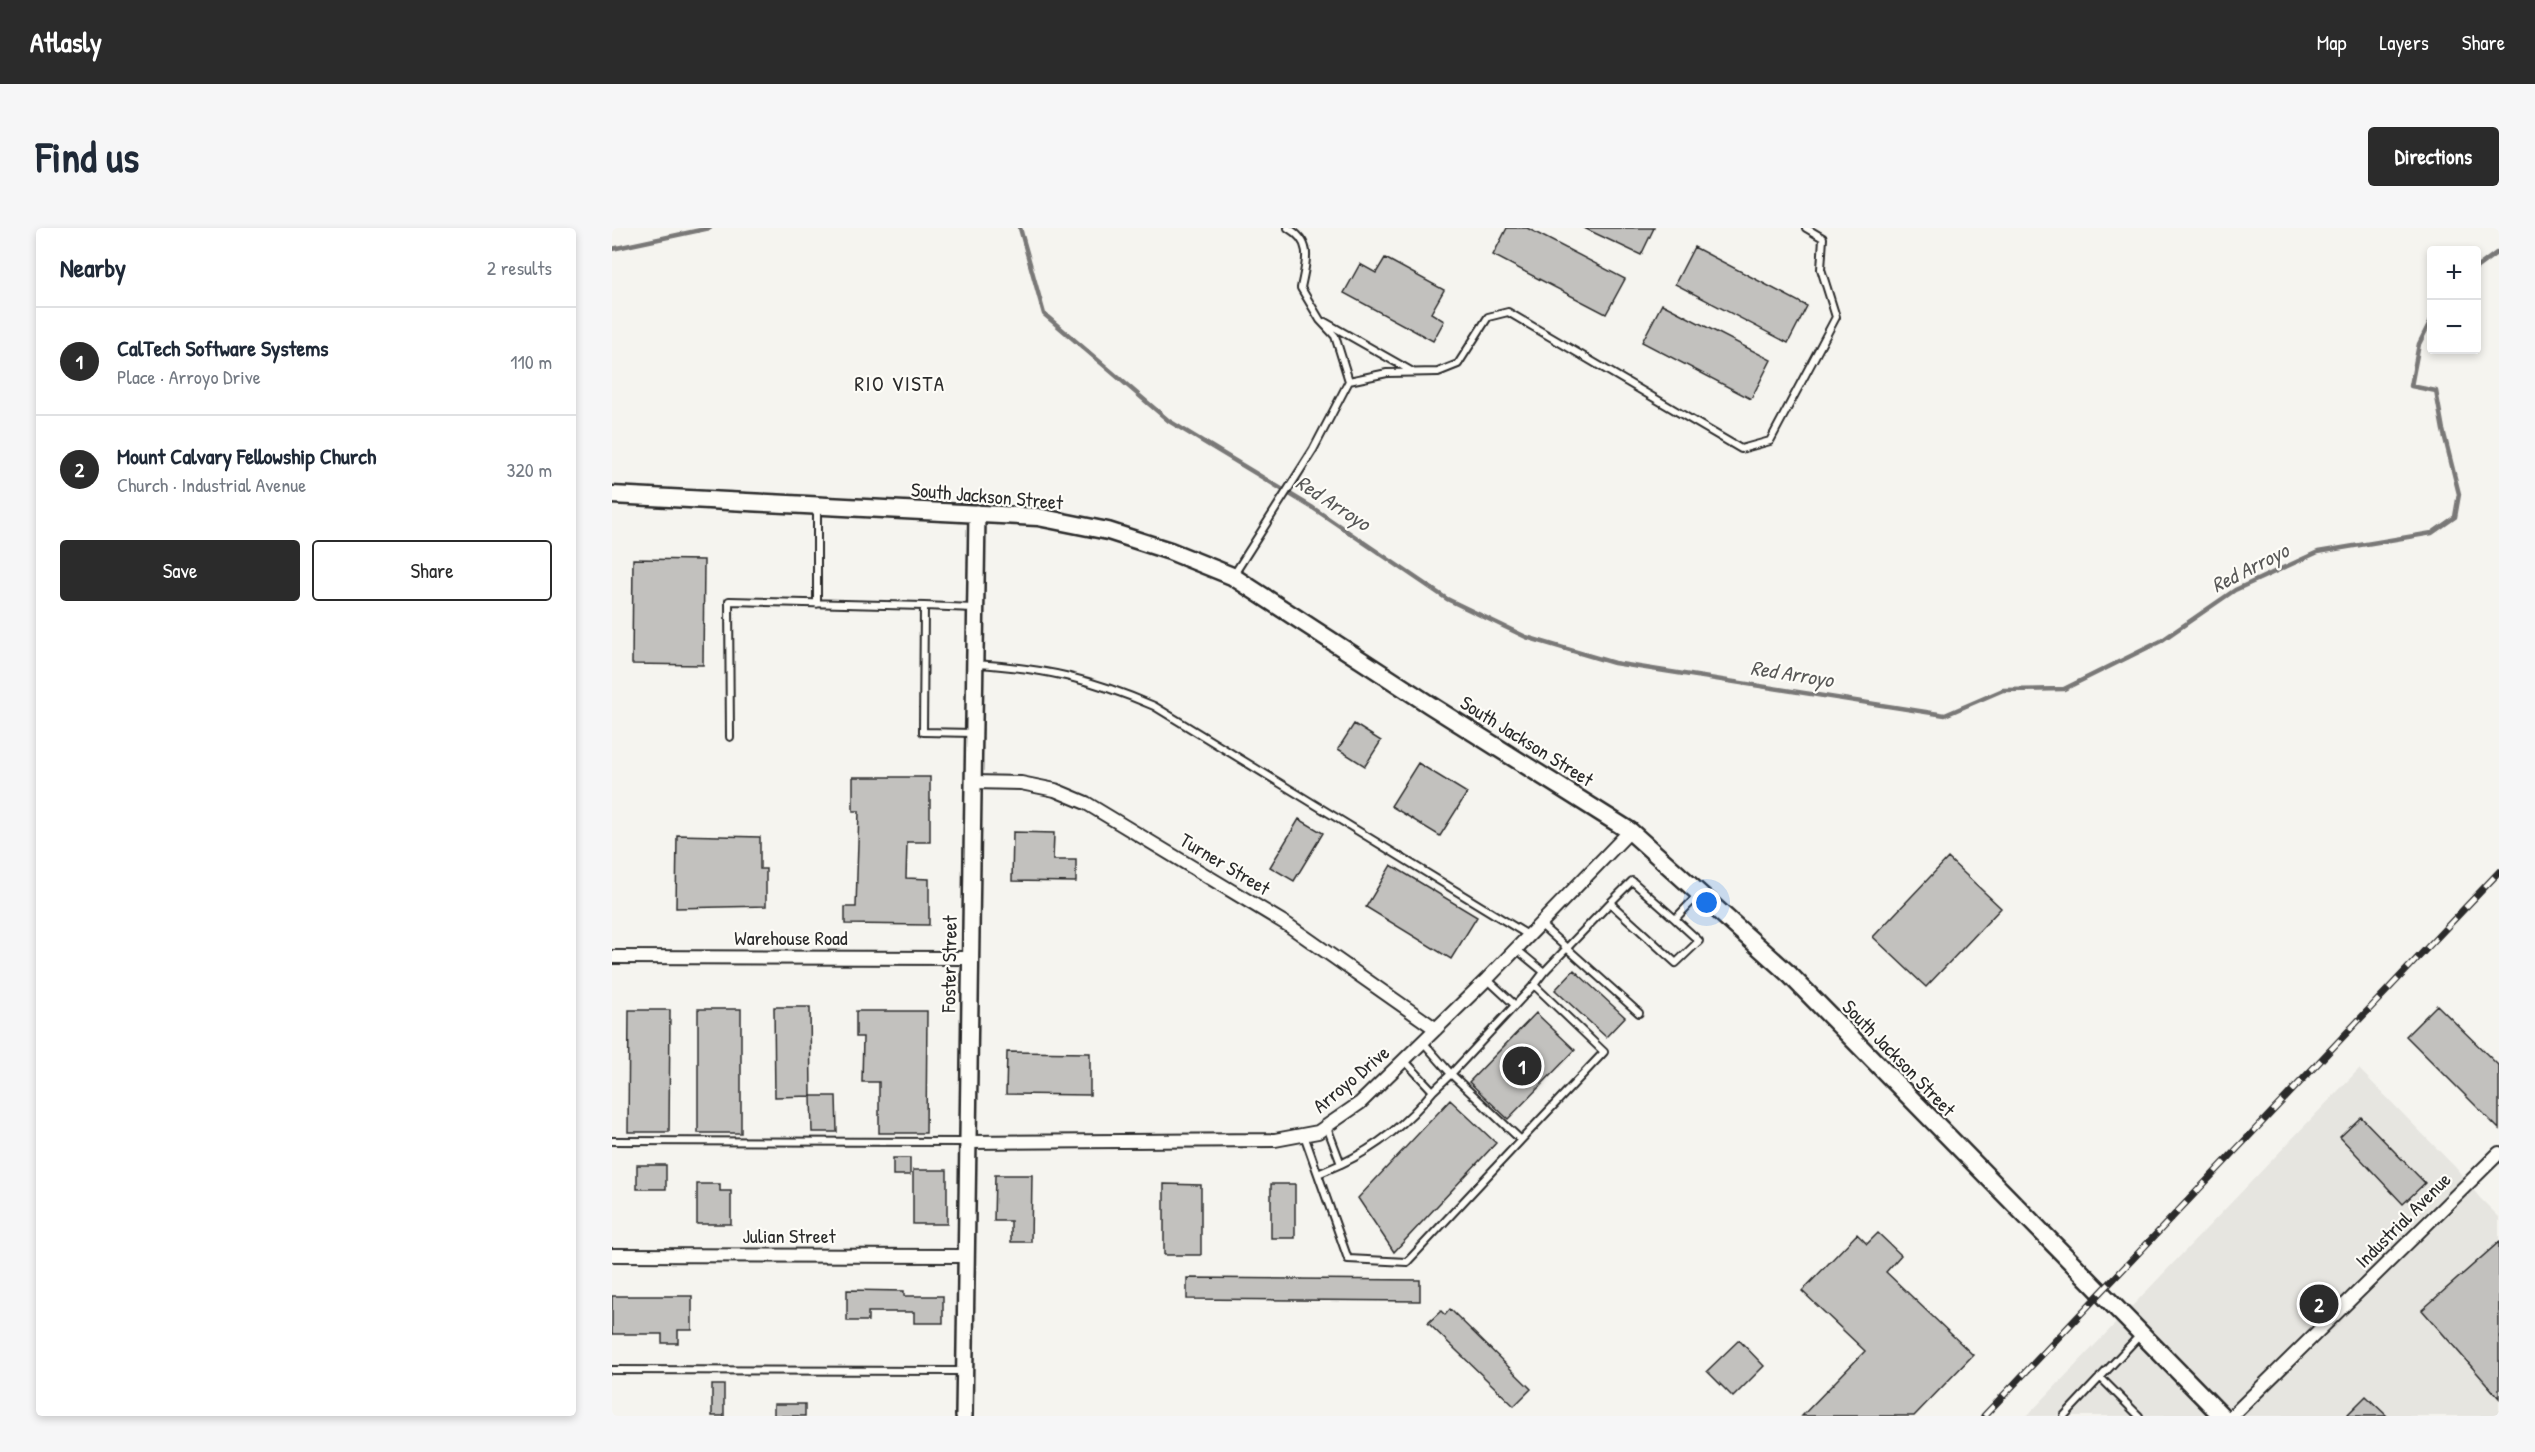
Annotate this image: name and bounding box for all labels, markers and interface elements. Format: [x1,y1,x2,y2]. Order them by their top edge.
text: Atlasly [30,23,102,61]
text: Map [2317,28,2346,57]
text: Layers [2379,28,2429,57]
text: Share [2462,28,2505,57]
button: Directions [2368,127,2499,186]
text: Find us [36,128,139,185]
map controls [2427,246,2481,354]
button: + [2427,246,2481,300]
text: Nearby [60,250,126,285]
text: 2 results [487,254,552,281]
button: − [2427,300,2481,354]
text: CalTech Software Systems [117,333,329,363]
text: 1 [76,348,83,375]
text: 110 m [510,348,552,375]
text: Place · Arroyo Drive [117,363,261,390]
district label: RIO VISTA [855,369,945,398]
text: Mount Calvary Fellowship Church [117,441,376,471]
text: 2 [75,456,84,483]
text: 320 m [507,456,552,483]
water label: Red Arroyo [1291,468,1377,538]
text: Church · Industrial Avenue [117,471,306,498]
street label: South Jackson Street [910,475,1065,516]
water label: Red Arroyo [2206,535,2295,599]
button: Save [60,540,300,601]
button: Share [312,540,552,601]
water label: Red Arroyo [1749,653,1837,695]
street label: South Jackson Street [1455,689,1600,793]
street label: Turner Street [1175,826,1276,902]
your location [1692,888,1721,917]
street label: Foster Street [934,914,963,1014]
street label: Warehouse Road [734,924,848,951]
street label: South Jackson Street [1837,993,1963,1123]
street label: Arroyo Drive [1307,1039,1395,1119]
pin: 1 [1502,1044,1542,1088]
street label: Industrial Avenue [2349,1166,2456,1273]
street label: Julian Street [742,1222,837,1249]
pin: 2 [2300,1282,2338,1326]

